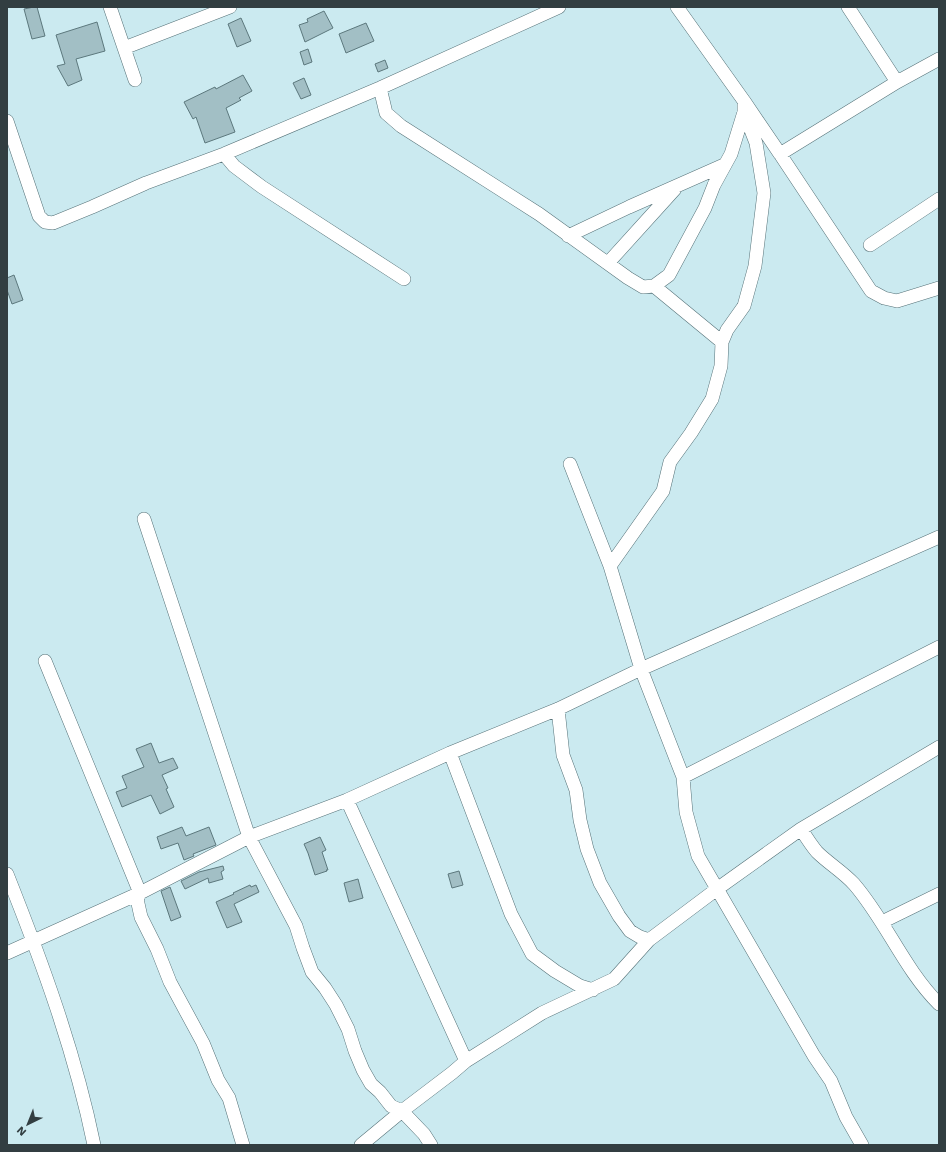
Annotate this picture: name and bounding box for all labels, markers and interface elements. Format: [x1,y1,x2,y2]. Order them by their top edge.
north arrow [8,1104,48,1144]
text: N [14,1123,29,1138]

